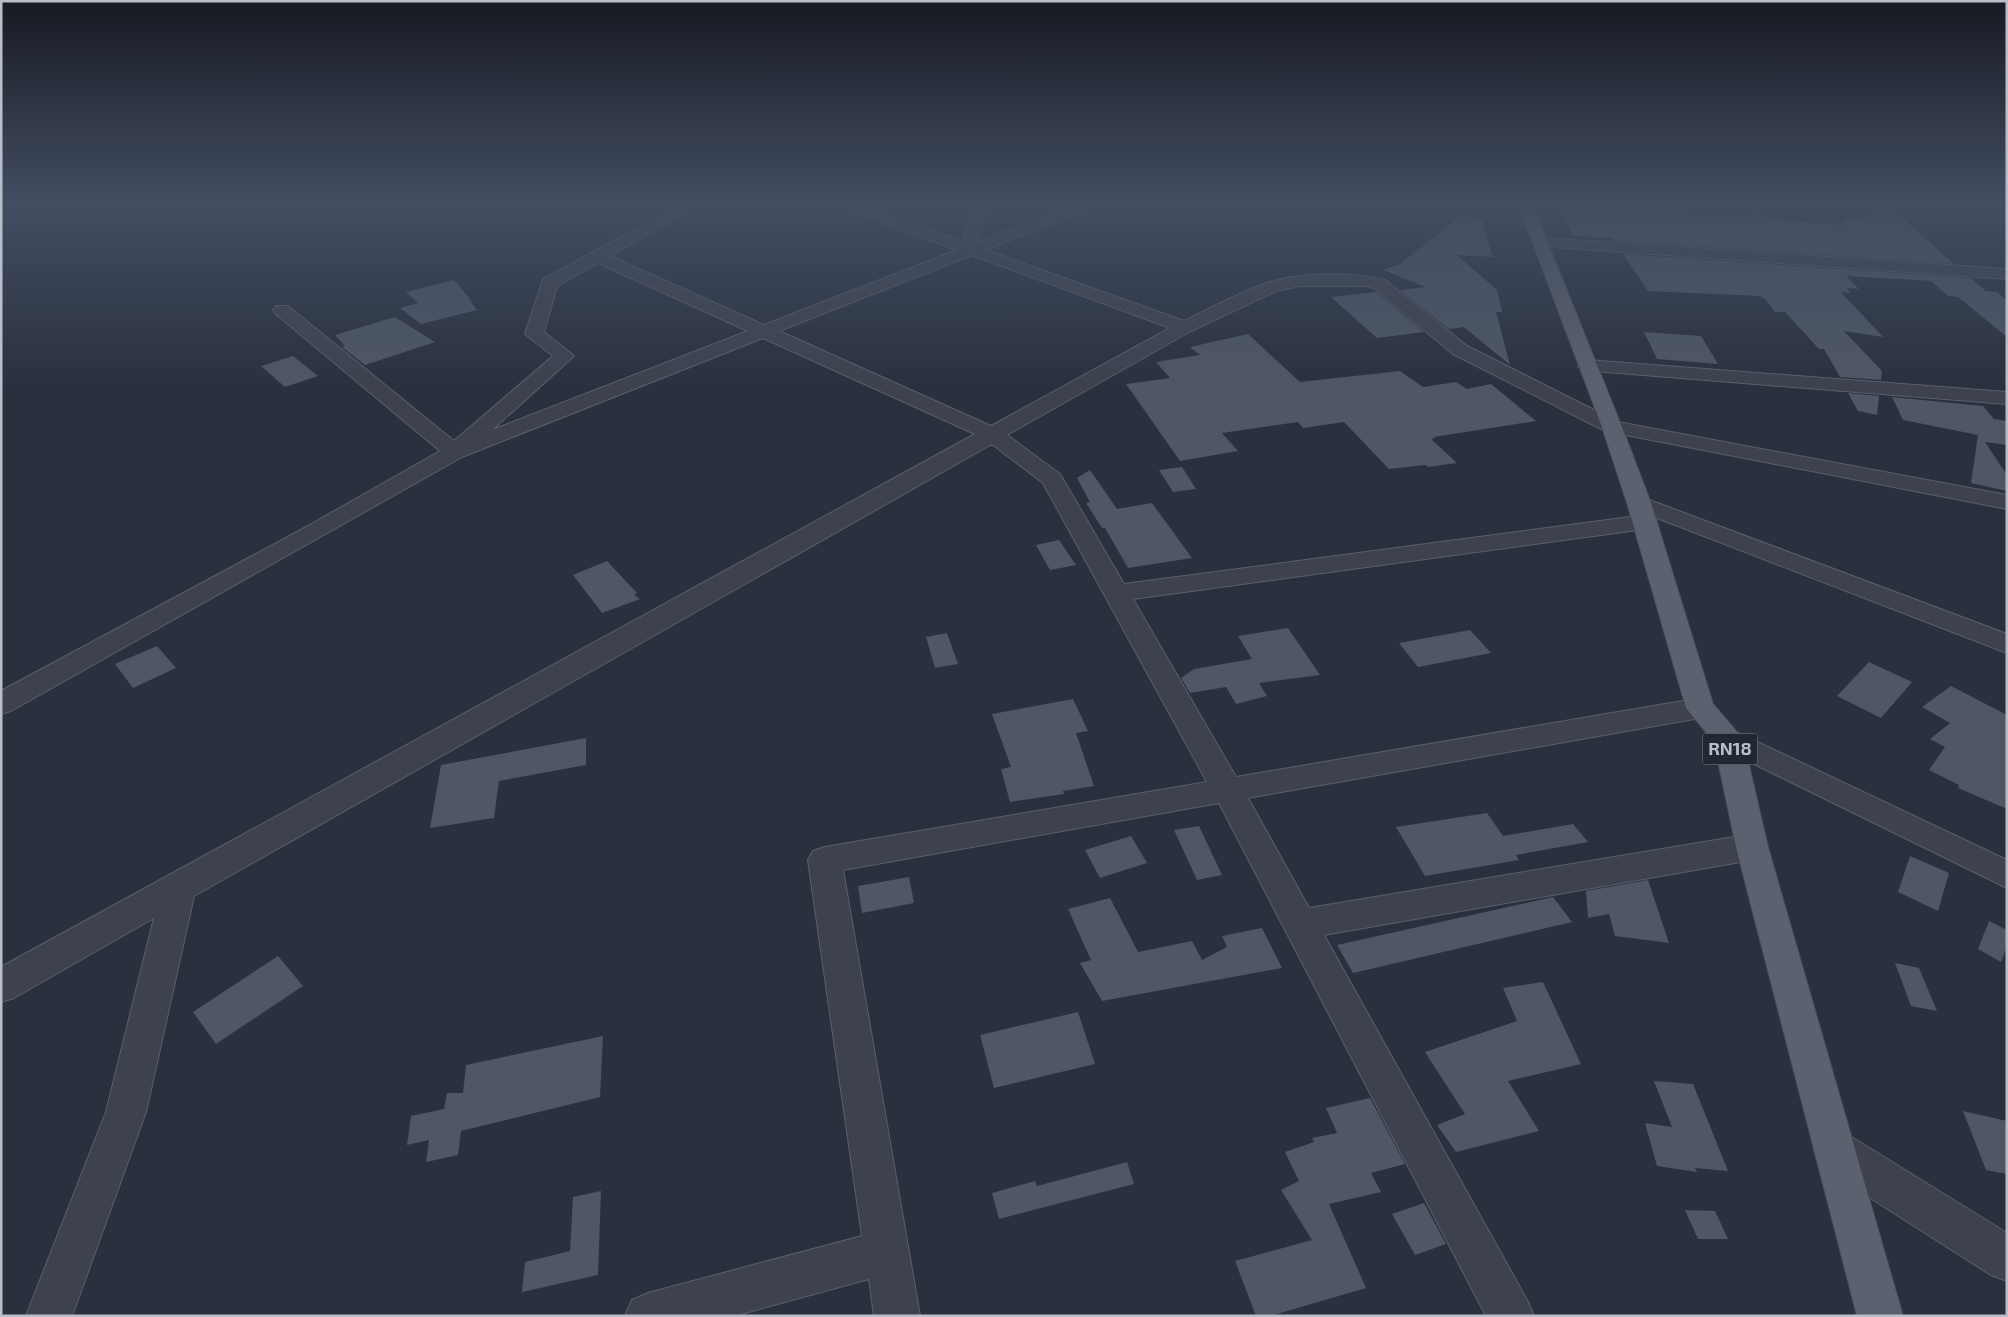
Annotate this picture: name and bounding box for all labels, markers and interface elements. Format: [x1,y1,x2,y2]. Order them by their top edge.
road number: RN18 [1702,734,1758,764]

